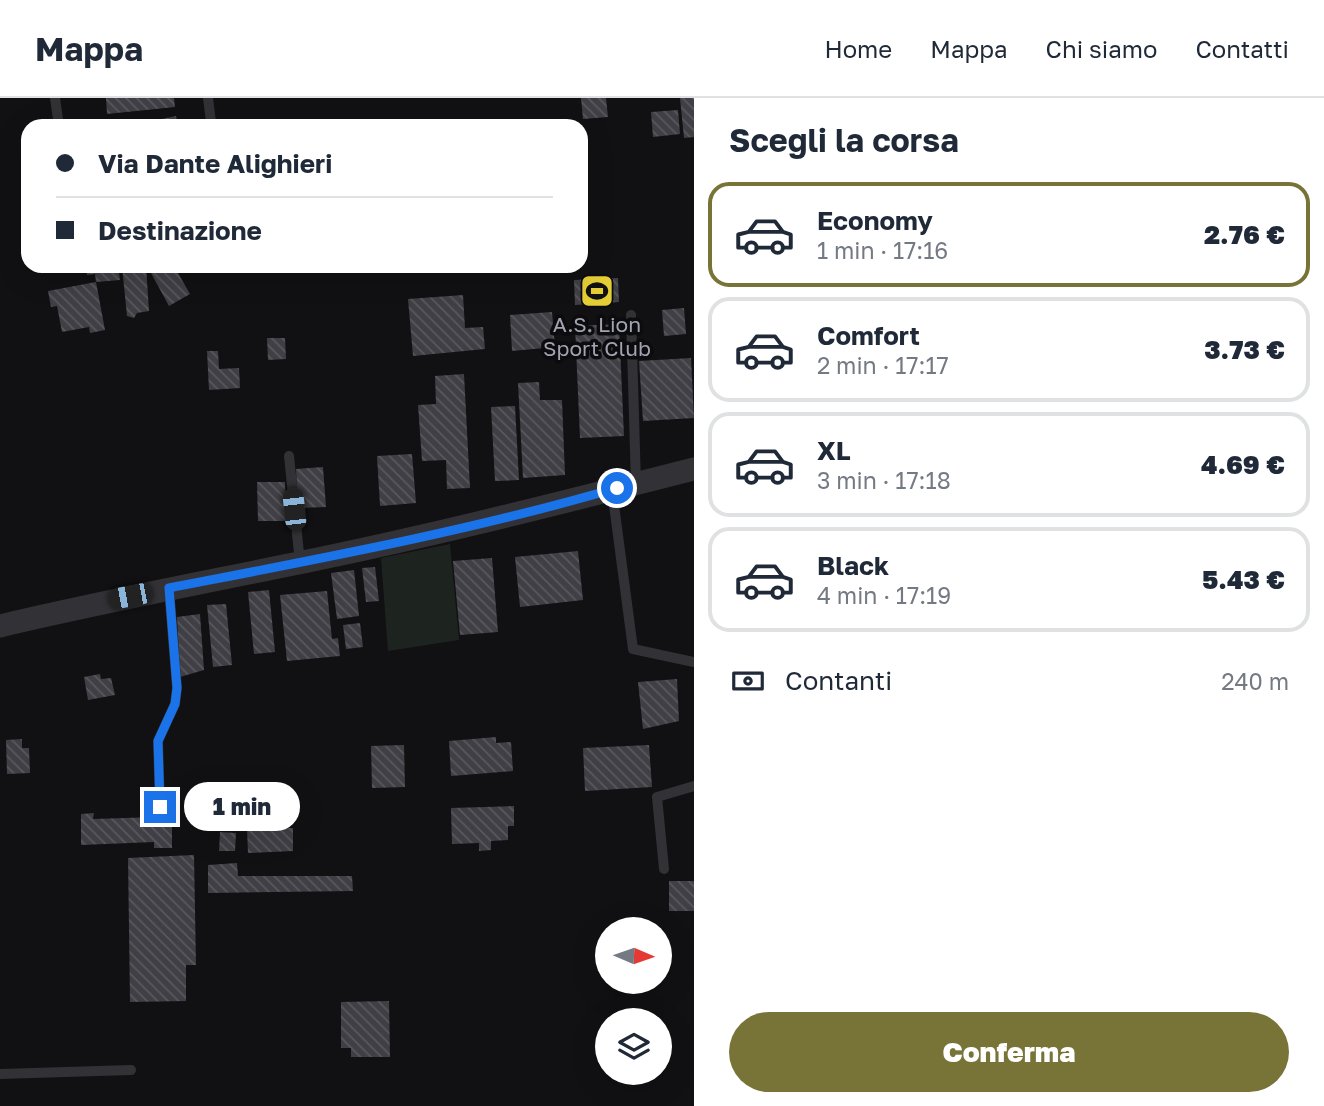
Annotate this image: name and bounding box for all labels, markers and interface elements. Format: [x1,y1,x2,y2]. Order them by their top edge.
text: Mappa [35,29,143,68]
text: Home [824,34,892,63]
text: Mappa [930,34,1008,63]
text: Chi siamo [1046,34,1157,63]
text: Contatti [1195,34,1289,63]
text: Scegli la corsa [729,121,959,159]
text: Via Dante Alighieri [98,148,332,179]
icon: car [733,203,796,266]
text: Economy [817,205,933,236]
text: Destinazione [98,215,262,246]
text: 2.76 € [1204,219,1285,250]
text: 1 min · 17:16 [817,236,948,264]
sports icon: A.S. Lion Sport Club [578,272,616,310]
place label: A.S. Lion Sport Club [543,311,651,361]
icon: car [733,318,796,381]
text: Comfort [817,320,920,351]
text: 3.73 € [1204,334,1285,365]
text: 2 min · 17:17 [817,351,949,379]
icon: car [733,433,796,496]
text: XL [817,435,851,466]
text: 4.69 € [1201,449,1285,480]
text: 3 min · 17:18 [817,466,951,494]
route start [601,472,633,504]
car [282,487,307,531]
icon: car [733,548,796,611]
text: Black [817,550,889,581]
text: 5.43 € [1202,564,1285,595]
text: 4 min · 17:19 [817,581,951,609]
car [108,582,153,610]
icon: cash [729,662,767,700]
text: Contanti [785,665,892,696]
text: 240 m [1221,667,1289,695]
callout: 1 min [184,782,300,832]
route end [144,791,176,823]
text: 1 min [213,792,271,820]
north arrow [595,917,672,994]
map controls [595,917,672,1085]
button: layers [595,1008,672,1085]
button: Conferma [729,1012,1289,1092]

